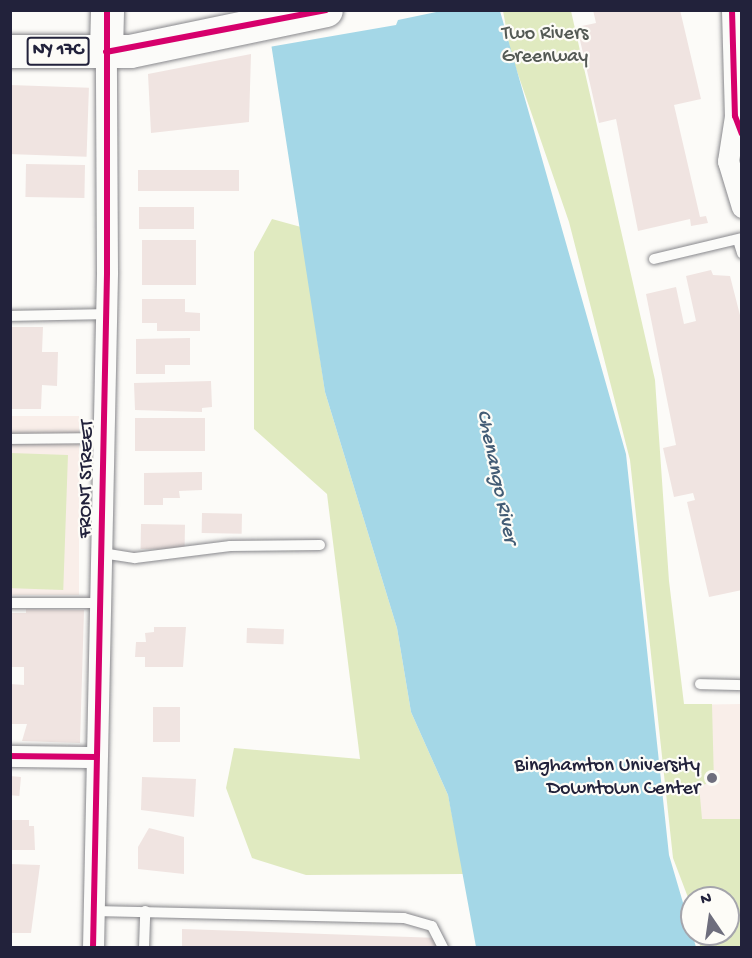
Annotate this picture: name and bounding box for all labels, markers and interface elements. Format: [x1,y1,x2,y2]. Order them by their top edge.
park label: Two Rivers Greenway [502,23,588,70]
road number: NY 17C [26,36,90,66]
water label: Chenango River [469,408,521,546]
street label: FRONT STREET [74,420,100,538]
place label: Binghamton University Downtown Center [514,754,700,801]
marker: Binghamton University Downtown Center [705,771,719,785]
north arrow [680,886,740,946]
text: N [699,889,714,910]

